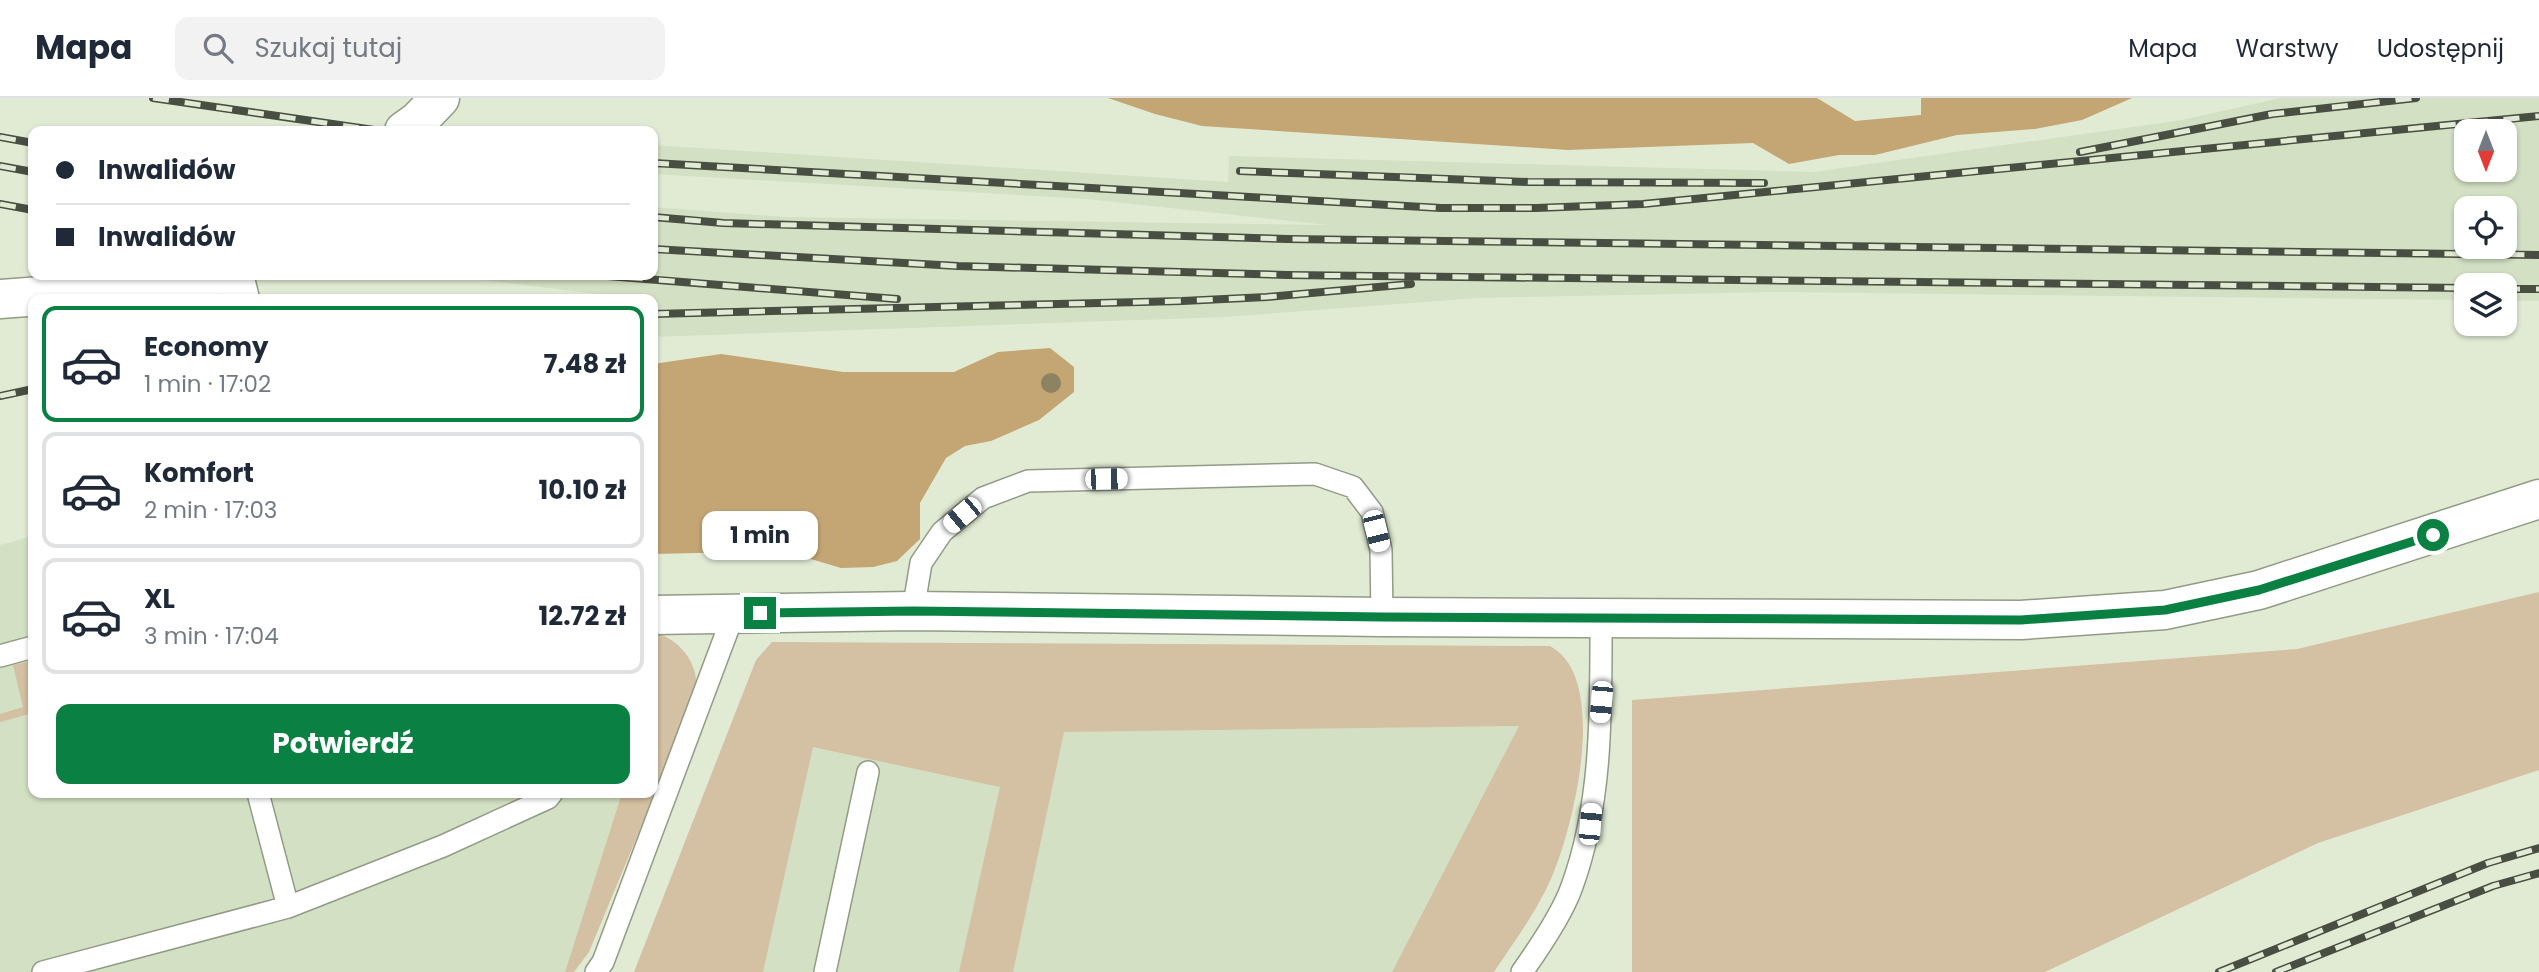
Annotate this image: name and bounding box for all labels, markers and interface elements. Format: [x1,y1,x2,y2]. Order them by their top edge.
search box [175,17,665,80]
text: Mapa [35,24,133,71]
icon: search [199,29,237,67]
text: Szukaj tutaj [255,30,402,66]
text: Mapa [2128,32,2198,65]
text: Warstwy [2236,32,2339,65]
text: Udostępnij [2377,32,2504,65]
north arrow [2454,119,2516,182]
map controls [2454,119,2517,336]
text: Inwalidów [98,152,235,188]
button: locate [2454,196,2517,259]
text: Inwalidów [98,219,235,255]
button: layers [2454,273,2517,336]
text: Economy [144,329,268,365]
icon: car [60,333,123,396]
text: 7.48 zł [544,346,626,382]
text: 1 min · 17:02 [144,368,271,400]
text: Komfort [144,455,254,491]
icon: car [60,459,123,522]
car [1085,468,1128,490]
text: 10.10 zł [538,472,626,508]
car [940,493,985,537]
text: 2 min · 17:03 [144,494,277,526]
car [1361,508,1392,554]
callout: 1 min [702,512,818,560]
text: 1 min [730,519,790,551]
route start [2417,519,2449,551]
text: XL [144,581,175,617]
icon: car [60,585,123,648]
route end [744,597,776,629]
text: 12.72 zł [539,598,626,634]
text: 3 min · 17:04 [144,620,279,652]
car [1589,680,1614,724]
button: Potwierdź [56,704,630,784]
car [1578,802,1603,846]

